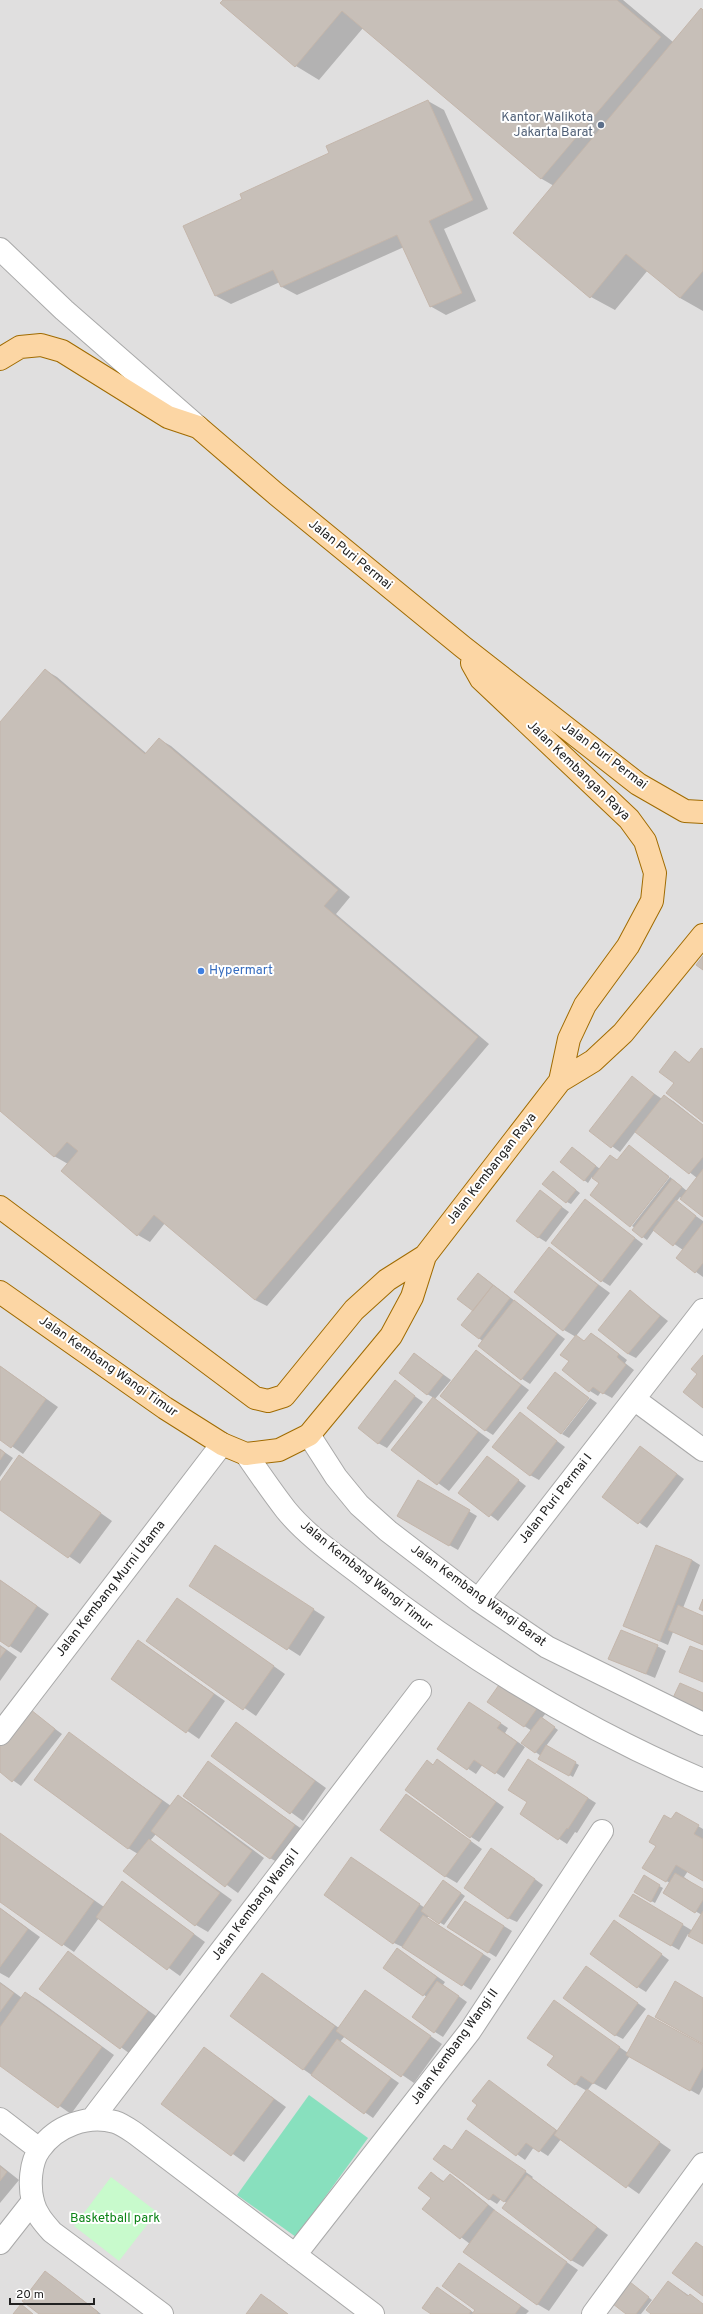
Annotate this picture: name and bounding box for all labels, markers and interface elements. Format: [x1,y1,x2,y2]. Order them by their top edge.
place label: Kantor Walikota Jakarta Barat [501,110,593,141]
marker: Kantor Walikota Jakarta Barat [596,120,606,130]
street label: Jalan Puri Permai [305,516,395,594]
street label: Jalan Kembangan Raya [523,718,633,824]
street label: Jalan Puri Permai [558,719,650,793]
place label: Hypermart [209,963,273,979]
marker: Hypermart [196,966,206,976]
street label: Jalan Kembangan Raya [444,1110,540,1228]
street label: Jalan Kembang Wangi Timur [35,1313,181,1421]
street label: Jalan Puri Permai I [516,1451,596,1547]
street label: Jalan Kembang Murni Utama [53,1518,169,1660]
street label: Jalan Kembang Wangi Timur [297,1518,435,1634]
street label: Jalan Kembang Wangi Barat [407,1541,549,1651]
street label: Jalan Kembang Wangi I [209,1846,303,1964]
street label: Jalan Kembang Wangi II [408,1986,502,2108]
park label: Basketball park [70,2211,160,2227]
scale bar [10,2280,94,2306]
text: 20 m [16,2287,44,2303]

